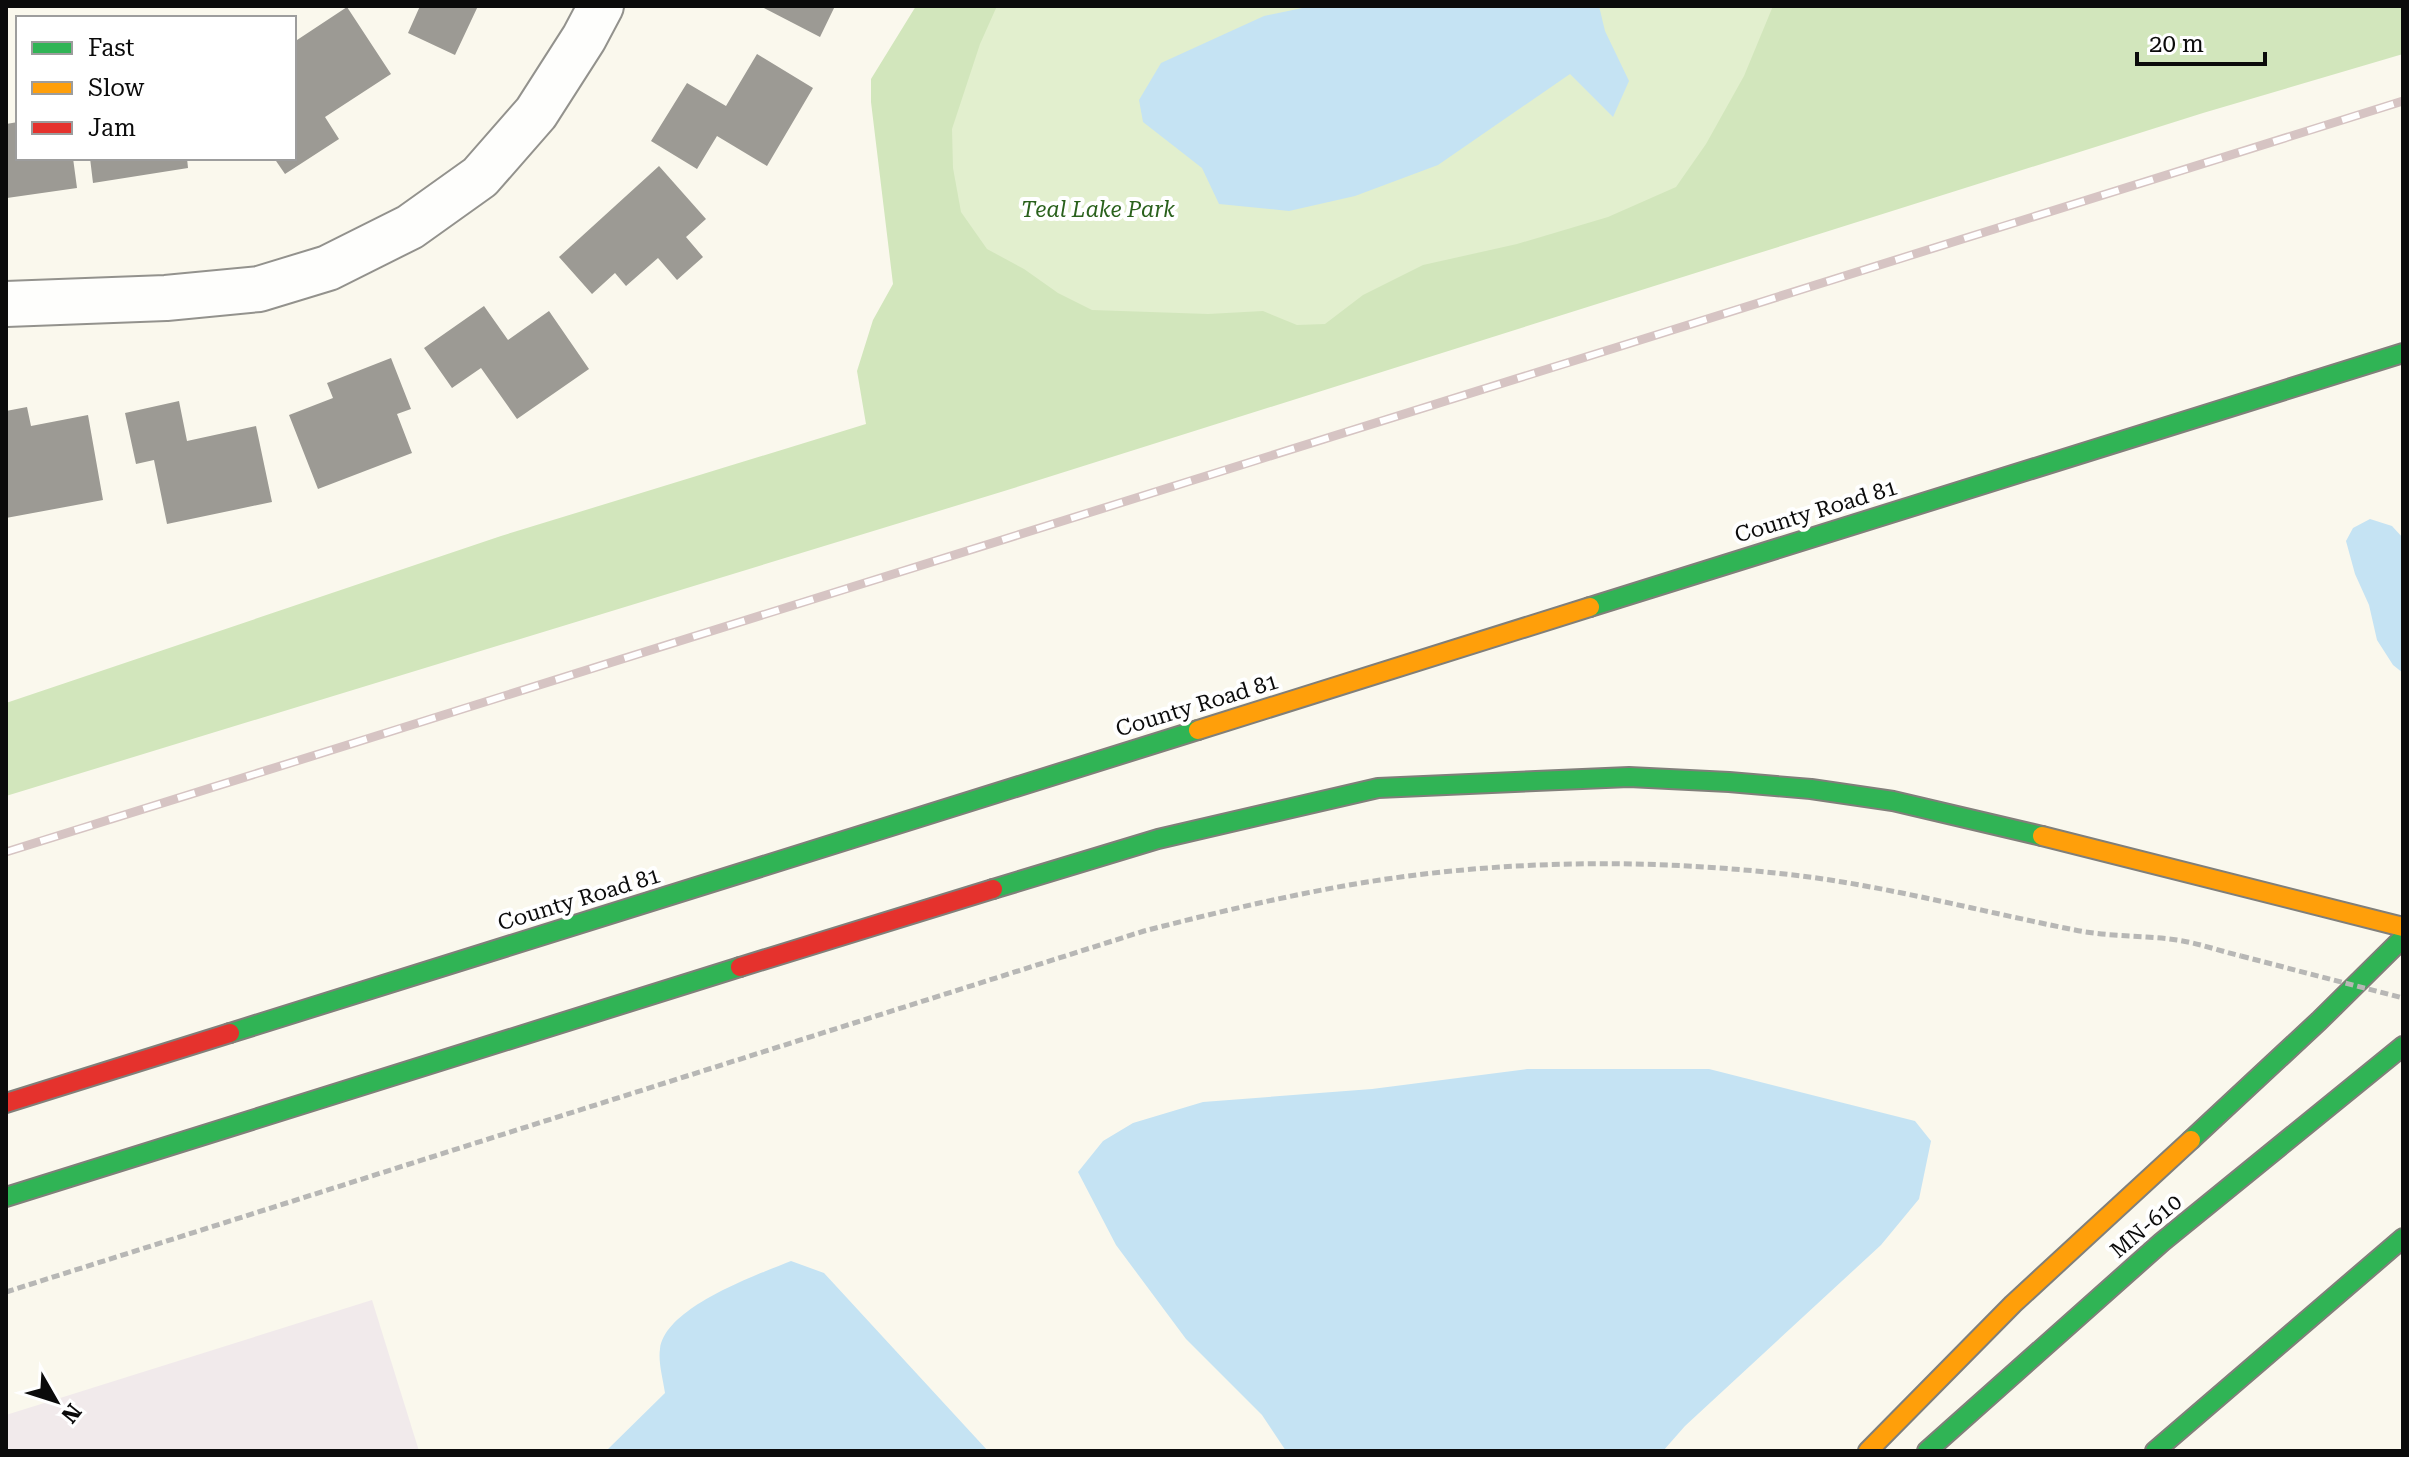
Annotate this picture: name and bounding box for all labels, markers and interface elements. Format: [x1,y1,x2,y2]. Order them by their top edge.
legend [16,16,296,160]
scale bar [2137,16,2265,66]
text: 20 m [2149,30,2204,58]
text: Fast [88,34,135,62]
text: Slow [88,74,145,102]
text: Jam [88,114,136,142]
park label: Teal Lake Park [1021,197,1175,222]
street label: County Road 81 [1732,474,1900,548]
street label: County Road 81 [1113,668,1281,742]
street label: County Road 81 [495,862,663,936]
street label: MN-610 [2105,1189,2187,1263]
north arrow [16,1361,96,1441]
text: N [56,1399,86,1428]

